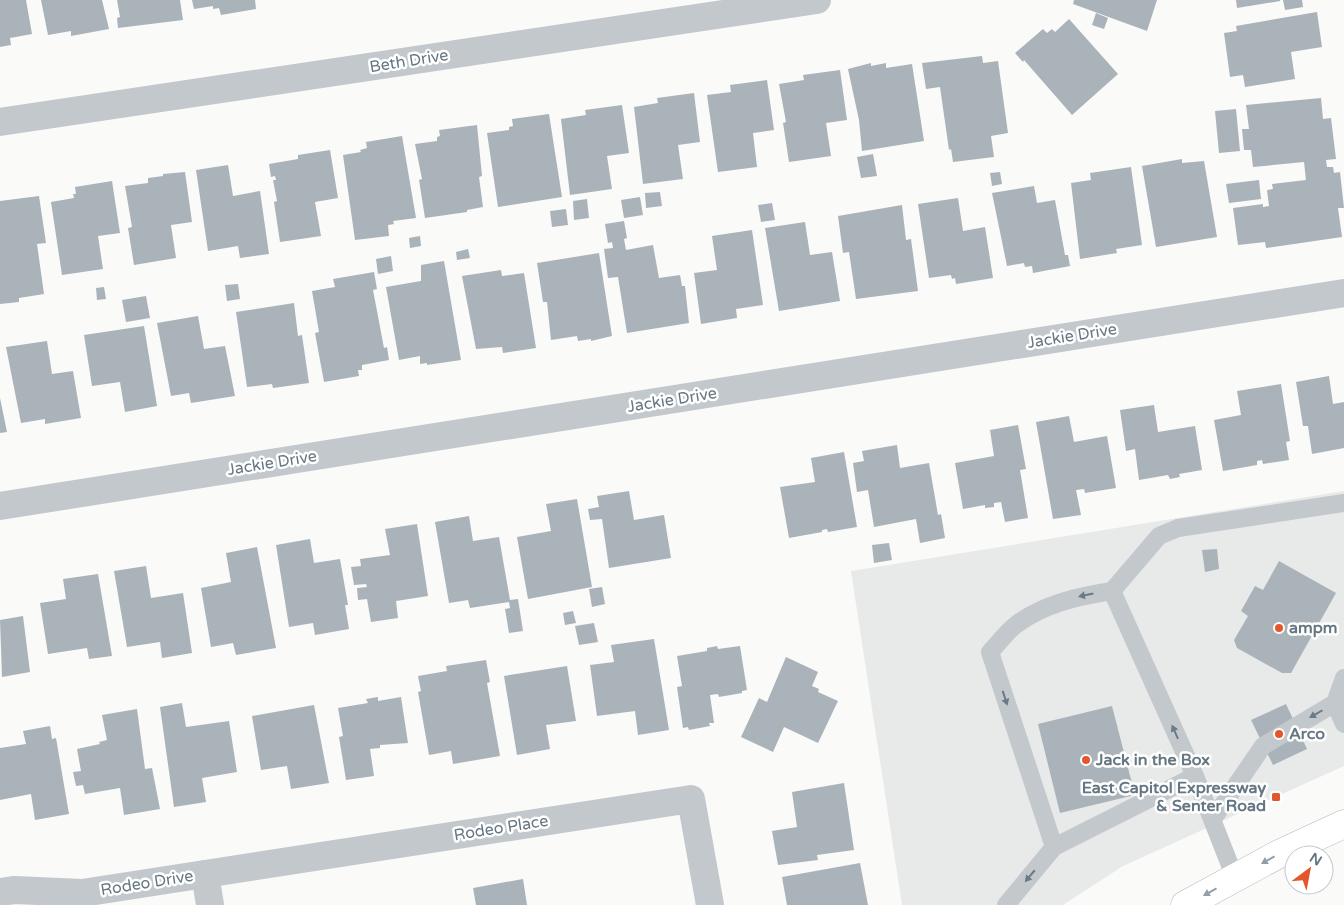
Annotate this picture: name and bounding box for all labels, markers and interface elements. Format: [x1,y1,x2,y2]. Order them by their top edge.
street label: Beth Drive [368,45,450,77]
street label: Jackie Drive [1026,319,1118,353]
street label: Jackie Drive [626,383,718,417]
street label: Jackie Drive [226,446,318,480]
one-way arrow [1078,592,1094,600]
place label: ampm [1289,618,1337,638]
marker: ampm [1273,622,1285,634]
one-way arrow [1002,690,1010,705]
one-way arrow [1309,710,1322,719]
place label: Arco [1289,724,1325,744]
one-way arrow [1171,725,1179,739]
marker: Arco [1273,728,1285,740]
place label: Jack in the Box [1095,750,1210,770]
marker: Jack in the Box [1080,754,1092,766]
place label: East Capitol Expressway & Senter Road [1082,778,1266,816]
marker: East Capitol Expressway & Senter Road [1270,791,1282,803]
street label: Rodeo Place [452,811,550,845]
north arrow [1284,845,1334,895]
text: N [1306,849,1325,870]
one-way arrow [1261,856,1276,864]
street label: Rodeo Drive [99,866,195,900]
one-way arrow [1024,869,1035,882]
one-way arrow [1204,887,1217,896]

